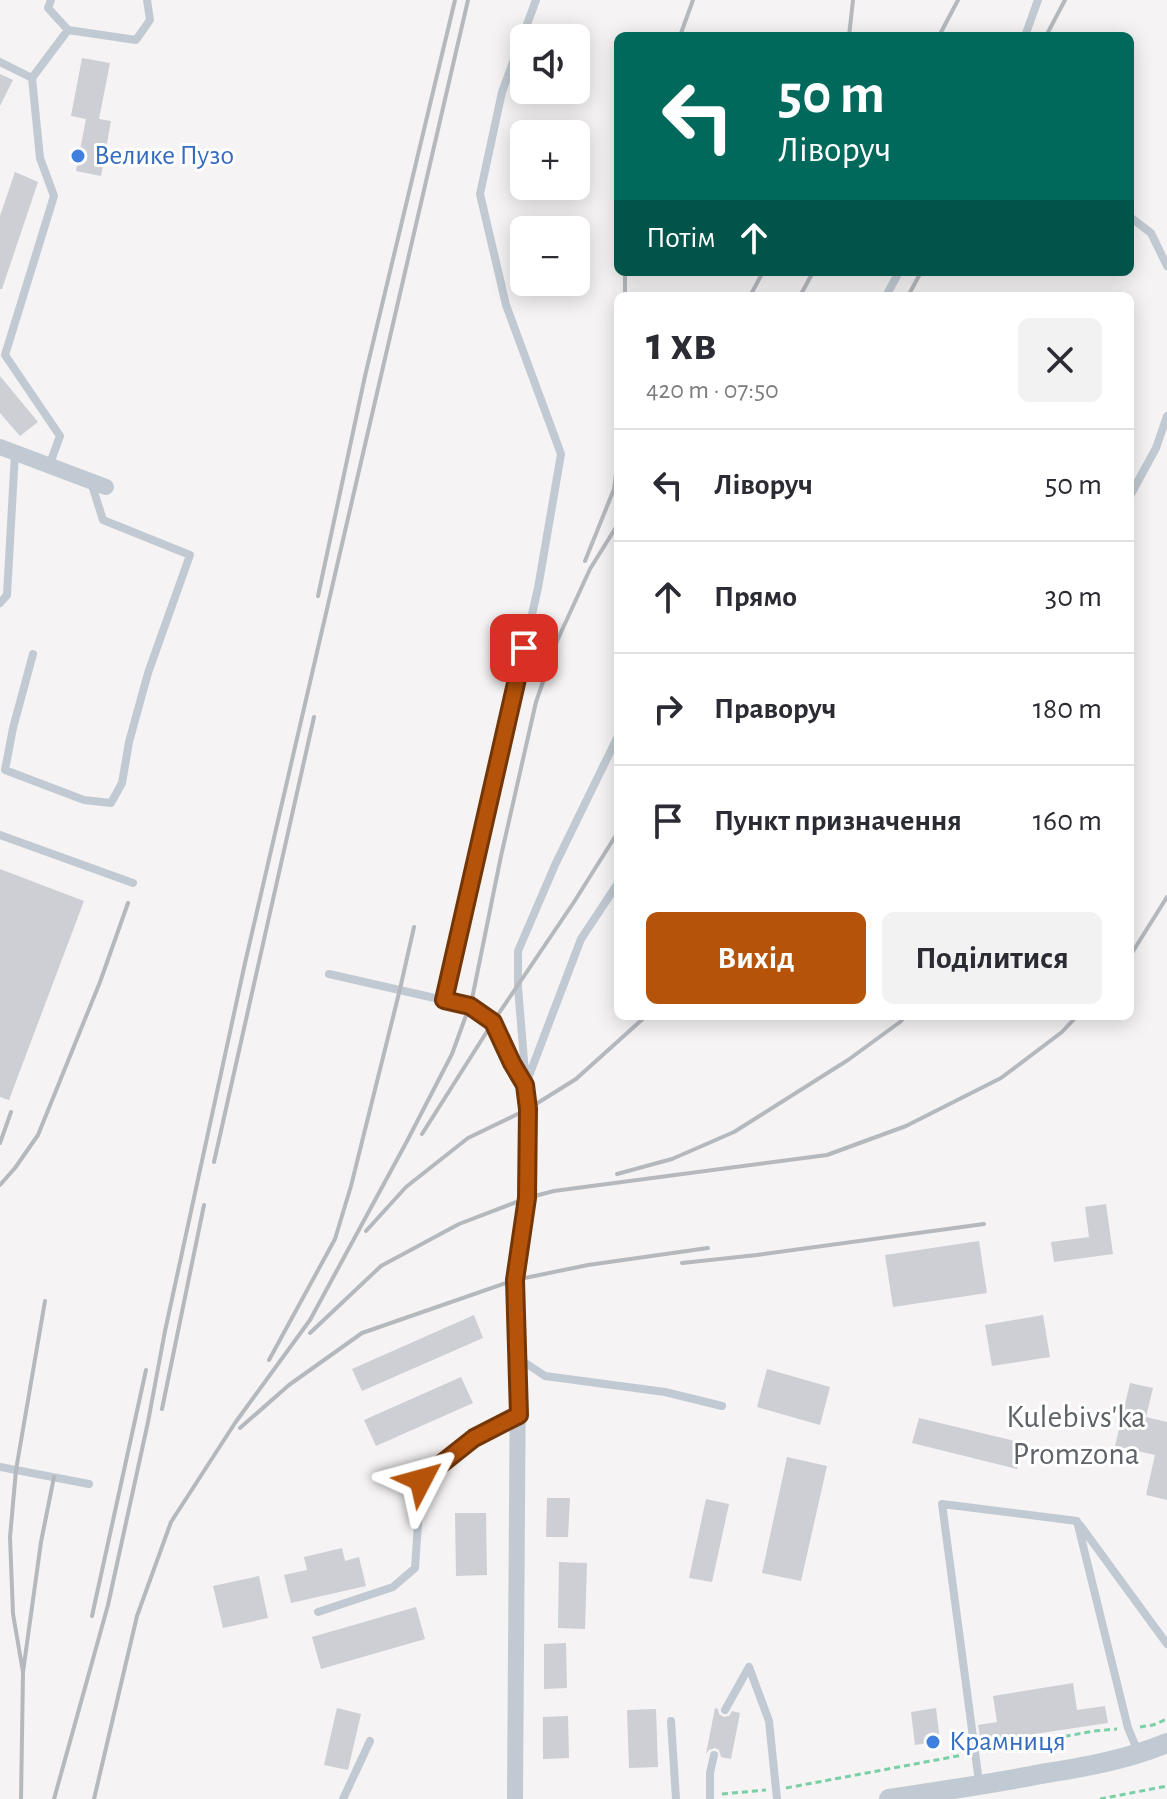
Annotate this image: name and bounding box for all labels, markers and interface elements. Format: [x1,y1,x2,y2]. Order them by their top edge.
map controls [510,24,590,296]
button: sound [510,24,590,104]
icon: left [646,64,750,168]
text: 50 m [778,67,885,123]
button: + [510,120,590,200]
text: Ліворуч [778,132,891,168]
place label: Велике Пузо [94,142,234,170]
marker: Велике Пузо [69,147,87,165]
button: − [510,216,590,296]
icon: ahead [732,216,776,260]
text: Потім [646,223,716,253]
button: close [1018,318,1102,402]
text: 1 хв [646,321,716,369]
text: 420 m · 07:50 [646,377,779,403]
icon: left [646,463,690,507]
text: Ліворуч [714,470,813,500]
text: 50 m [1045,470,1102,500]
icon: ahead [646,575,690,619]
text: Прямо [714,582,797,612]
text: 30 m [1045,582,1102,612]
pin [490,614,558,682]
icon: arrive [502,626,546,670]
icon: right [646,687,690,731]
text: Праворуч [714,694,836,724]
text: 180 m [1033,694,1102,724]
icon: arrive [646,799,690,843]
text: Пункт призначення [714,806,962,836]
text: 160 m [1033,806,1102,836]
button: Вихід [646,912,866,1004]
button: Поділитися [882,912,1102,1004]
district label: Kulebivsʹka Promzona [1006,1401,1146,1470]
position arrow [379,1438,463,1522]
place label: Крамниця [949,1728,1066,1756]
marker: Крамниця [924,1733,942,1751]

